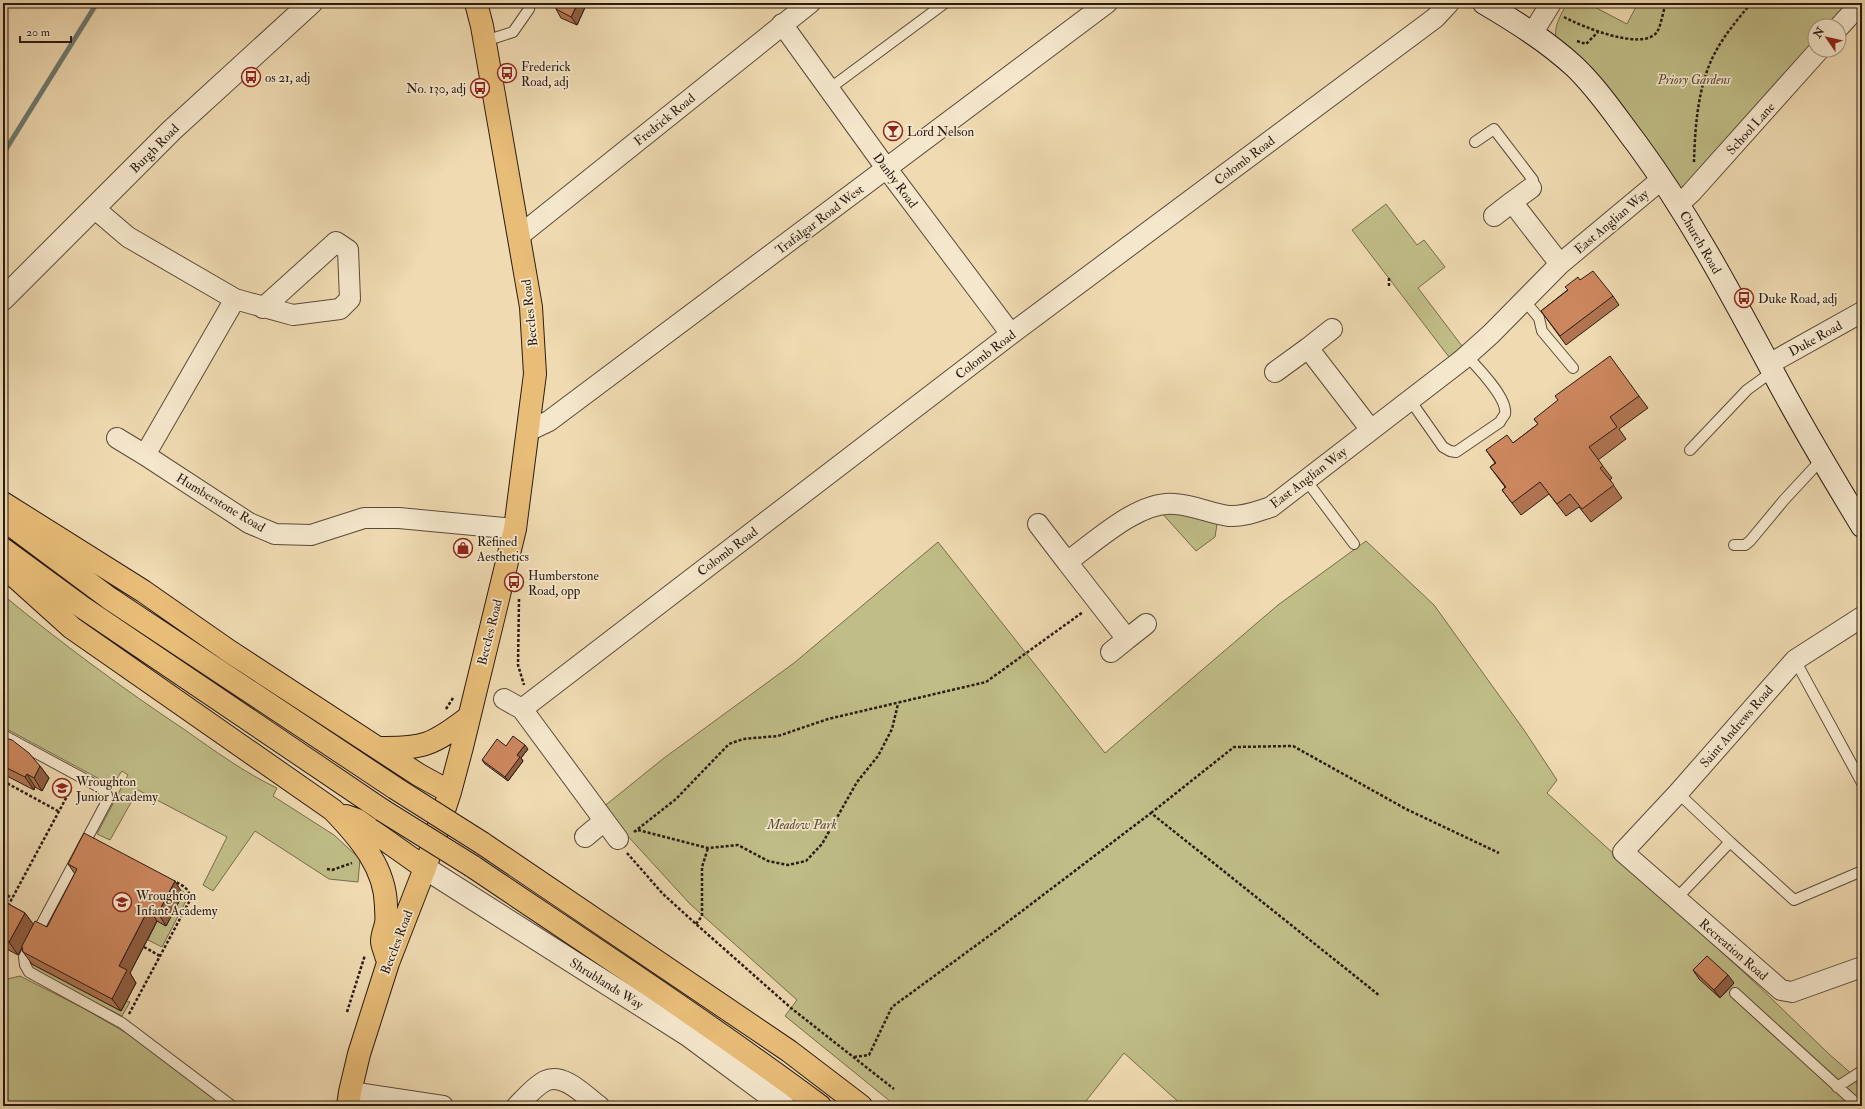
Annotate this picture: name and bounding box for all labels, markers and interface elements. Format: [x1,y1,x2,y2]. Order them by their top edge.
scale bar [20,18,71,44]
north arrow [1807,18,1847,58]
text: N [1810,24,1828,41]
text: 20 m [26,25,51,40]
place label: Frederick Road, adj [521,59,571,90]
bus stop icon: Frederick Road, adj [496,62,518,84]
bus stop icon: os 21, adj [240,66,262,88]
place label: os 21, adj [265,70,310,86]
park label: Priory Gardens [1657,72,1731,88]
bus stop icon: No. 130, adj [469,77,491,99]
place label: No. 130, adj [406,81,466,97]
street label: Fredrick Road [631,90,699,149]
street label: School Lane [1723,99,1779,158]
street label: Burgh Road [127,120,183,177]
bar icon: Lord Nelson [882,120,904,142]
place label: Lord Nelson [907,124,974,140]
street label: Colomb Road [1211,133,1278,189]
street label: Danby Road [869,150,921,212]
street label: Trafalgar Road West [772,181,867,258]
street label: East Anglian Way [1571,186,1653,258]
street label: Church Road [1676,208,1725,277]
street label: Beccles Road [518,278,541,347]
bus stop icon: Duke Road, adj [1733,287,1755,309]
place label: Duke Road, adj [1758,291,1837,307]
street label: Duke Road [1786,317,1846,360]
street label: Colomb Road [952,327,1019,383]
street label: East Anglian Way [1267,444,1351,513]
street label: Humberstone Road [173,470,268,536]
street label: Colomb Road [694,524,761,580]
place label: Refined Aesthetics [476,534,529,565]
shop icon: Refined Aesthetics [452,537,474,559]
place label: Humberstone Road, opp [528,568,600,600]
bus stop icon: Humberstone Road, opp [503,571,525,593]
street label: Beccles Road [474,597,506,667]
street label: Saint Andrews Road [1697,682,1777,771]
place label: Wroughton Junior Academy [75,774,158,806]
school or university icon: Wroughton Junior Academy [51,777,73,799]
park label: Meadow Park [766,817,837,833]
place label: Wroughton Infant Academy [135,888,218,920]
school or university icon: Wroughton Infant Academy [111,891,133,913]
street label: Beccles Road [377,907,417,977]
street label: Recreation Road [1696,916,1771,984]
street label: Shrublands Way [566,955,646,1014]

